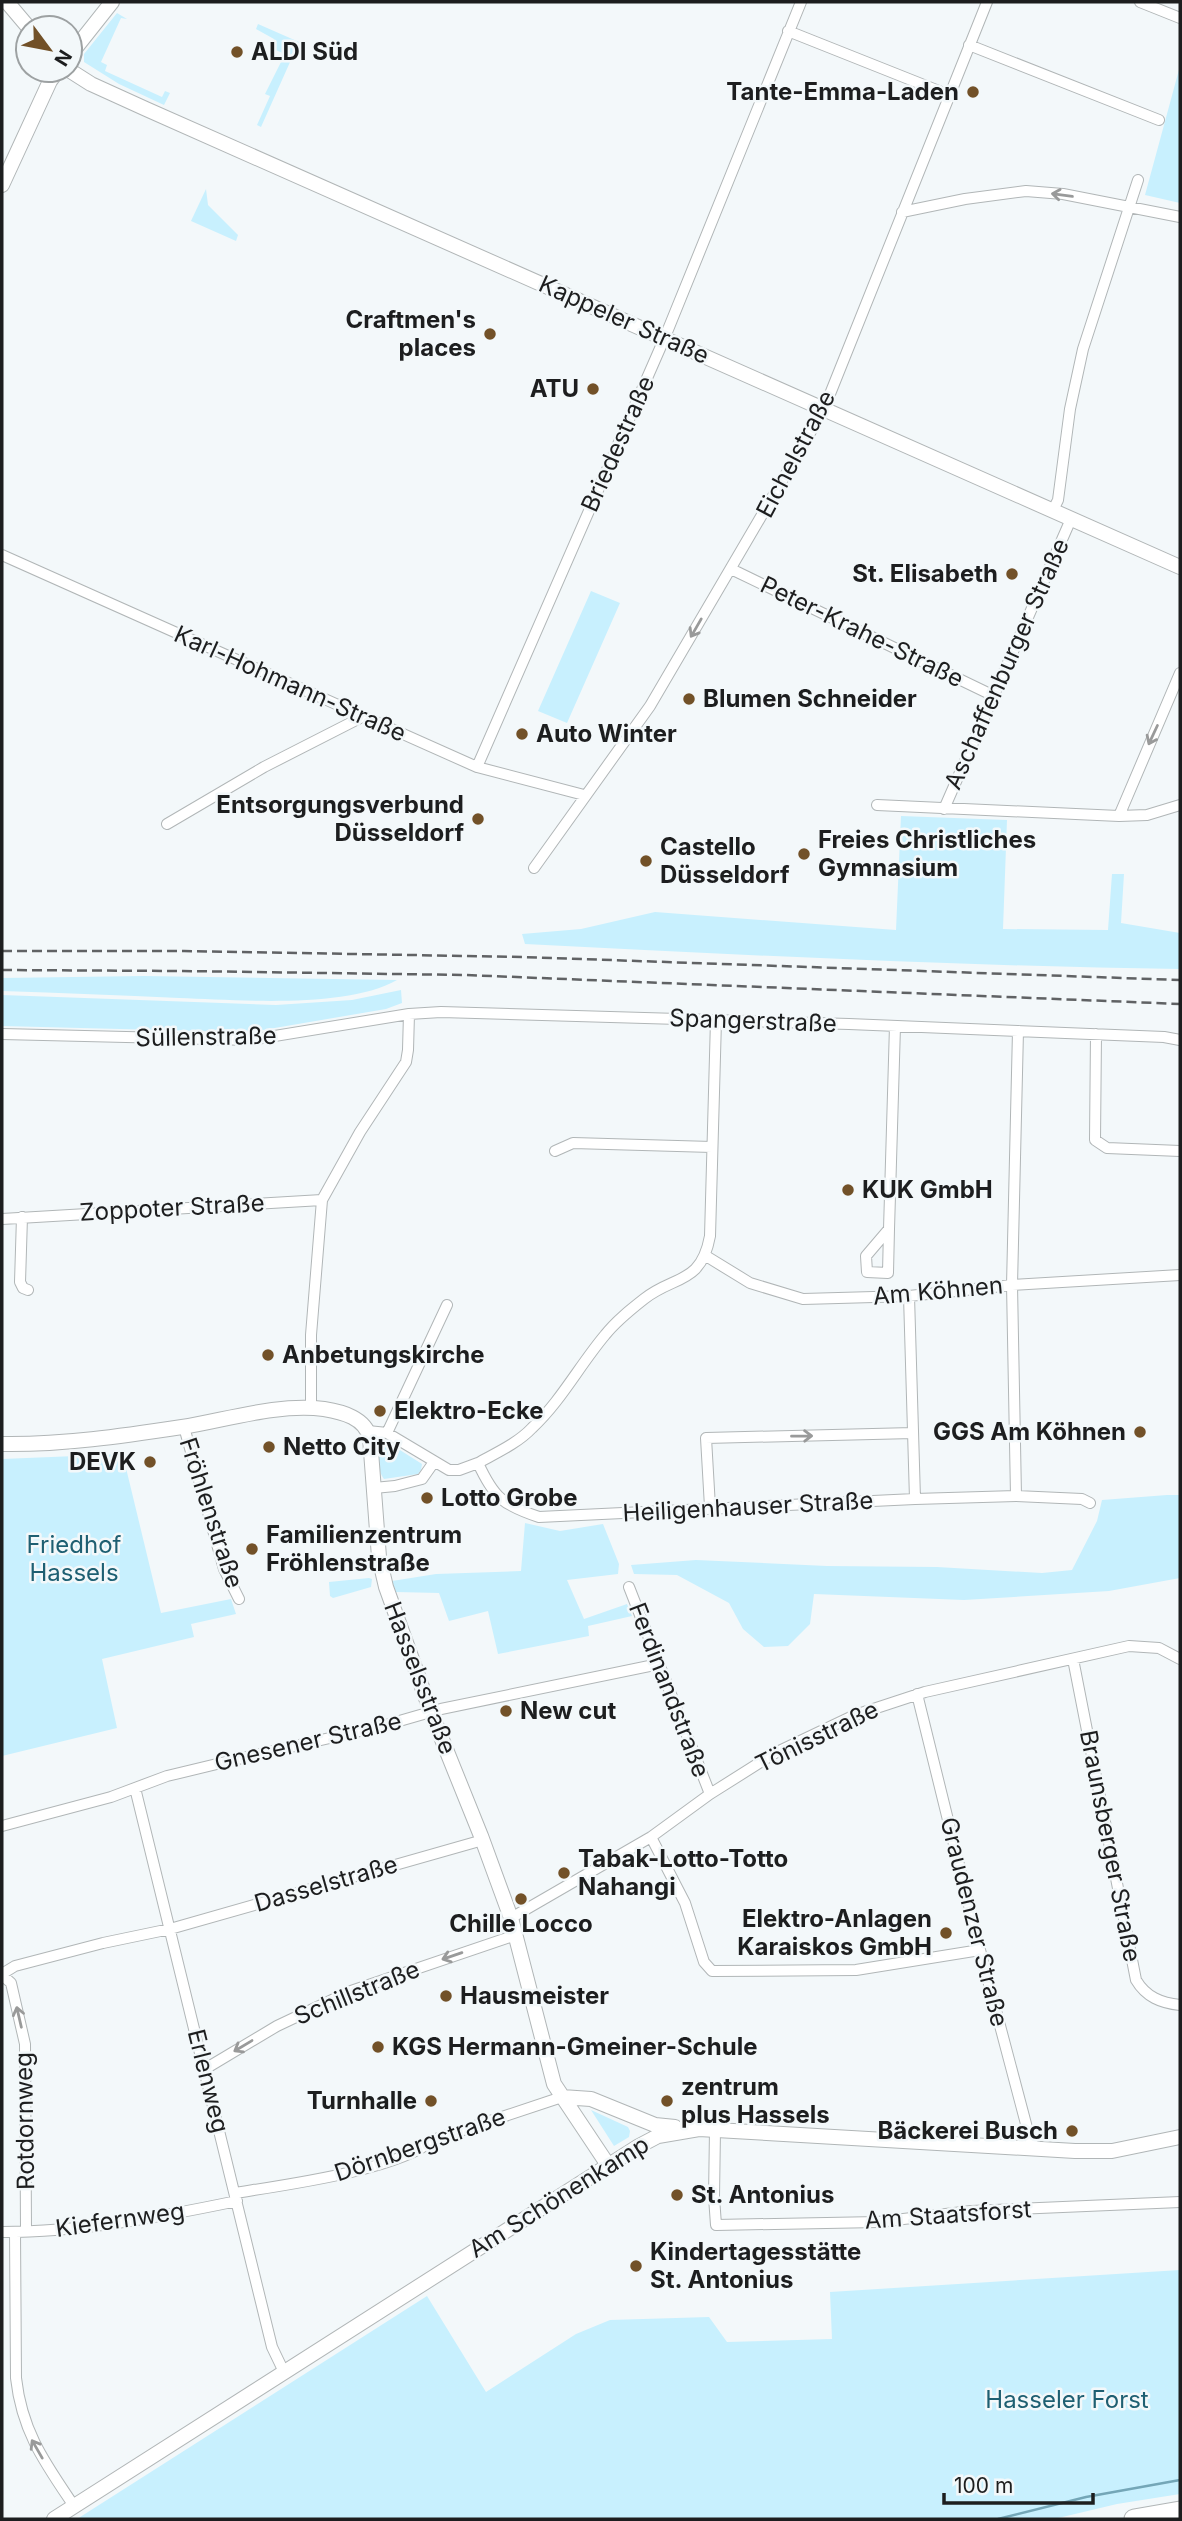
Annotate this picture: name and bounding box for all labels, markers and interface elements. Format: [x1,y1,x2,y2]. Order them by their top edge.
north arrow [14,14,84,84]
place label: ALDI Süd [251,37,358,66]
marker: ALDI Süd [229,44,245,60]
text: N [49,46,77,70]
place label: Tante-Emma-Laden [726,77,959,106]
marker: Tante-Emma-Laden [965,84,981,100]
one-way arrow [1051,188,1074,201]
street label: Kappeler Straße [535,269,714,370]
place label: Craftmen's places [345,305,476,362]
marker: Craftmen's places [482,326,498,342]
street label: Briedestraße [575,371,660,516]
place label: ATU [530,374,579,403]
marker: ATU [585,381,601,397]
street label: Eichelstraße [750,385,841,522]
street label: Aschaffenburger Straße [938,534,1075,794]
place label: St. Elisabeth [852,559,998,588]
marker: St. Elisabeth [1004,566,1020,582]
street label: Peter-Krahe-Straße [756,570,968,693]
one-way arrow [689,618,703,638]
street label: Karl-Hohmann-Straße [170,619,411,748]
place label: Blumen Schneider [703,684,917,713]
marker: Blumen Schneider [681,691,697,707]
place label: Auto Winter [536,719,677,748]
one-way arrow [1146,724,1159,746]
marker: Auto Winter [514,726,530,742]
place label: Entsorgungsverbund Düsseldorf [216,790,464,847]
marker: Entsorgungsverbund Düsseldorf [470,811,486,827]
place label: Freies Christliches Gymnasium [818,825,1036,882]
place label: Castello Düsseldorf [660,832,790,889]
marker: Freies Christliches Gymnasium [796,846,812,862]
marker: Castello Düsseldorf [638,853,654,869]
street label: Spangerstraße [669,1003,837,1038]
street label: Süllenstraße [135,1021,277,1052]
place label: KUK GmbH [862,1175,993,1204]
marker: KUK GmbH [840,1182,856,1198]
street label: Zoppoter Straße [79,1188,265,1227]
street label: Am Köhnen [872,1270,1004,1311]
place label: Anbetungskirche [282,1340,485,1369]
marker: Anbetungskirche [260,1347,276,1363]
place label: Elektro-Ecke [394,1396,544,1425]
marker: Elektro-Ecke [372,1403,388,1419]
place label: GGS Am Köhnen [933,1417,1126,1446]
marker: GGS Am Köhnen [1132,1424,1148,1440]
one-way arrow [791,1429,814,1443]
place label: Netto City [283,1432,401,1461]
street label: Fröhlenstraße [174,1434,249,1592]
marker: Netto City [261,1439,277,1455]
place label: DEVK [69,1447,136,1476]
marker: DEVK [142,1454,158,1470]
place label: Lotto Grobe [441,1483,578,1512]
street label: Heiligenhauser Straße [622,1485,874,1528]
marker: Lotto Grobe [419,1490,435,1506]
place label: Familienzentrum Fröhlenstraße [266,1520,462,1577]
park label: Friedhof Hassels [27,1530,122,1587]
marker: Familienzentrum Fröhlenstraße [244,1541,260,1557]
street label: Hasselsstraße [378,1598,463,1758]
street label: Ferdinandstraße [623,1598,716,1781]
street label: Tönisstraße [751,1694,883,1779]
place label: New cut [520,1696,616,1725]
marker: New cut [498,1703,514,1719]
street label: Gnesener Straße [211,1706,404,1777]
street label: Braunsberger Straße [1074,1727,1147,1964]
street label: Graudenzer Straße [934,1814,1015,2030]
place label: Tabak-Lotto-Totto Nahangi [578,1844,788,1901]
street label: Dasselstraße [251,1849,401,1918]
marker: Tabak-Lotto-Totto Nahangi [556,1865,572,1881]
marker: Chille Locco [513,1891,529,1907]
place label: Elektro-Anlagen Karaiskos GmbH [737,1904,932,1961]
place label: Chille Locco [449,1909,593,1938]
marker: Elektro-Anlagen Karaiskos GmbH [938,1925,954,1941]
one-way arrow [441,1951,463,1963]
street label: Schillstraße [290,1954,424,2031]
place label: Hausmeister [460,1981,609,2010]
marker: Hausmeister [438,1988,454,2004]
one-way arrow [11,2006,24,2028]
street label: Erlenweg [182,2026,235,2136]
place label: KGS Hermann-Gmeiner-Schule [392,2032,757,2061]
one-way arrow [234,2039,254,2053]
marker: KGS Hermann-Gmeiner-Schule [370,2039,386,2055]
street label: Rotdornweg [9,2052,40,2190]
place label: zentrum plus Hassels [681,2072,830,2129]
place label: Turnhalle [307,2086,417,2115]
marker: Turnhalle [423,2093,439,2109]
marker: zentrum plus Hassels [659,2093,675,2109]
street label: Dörnbergstraße [330,2102,509,2187]
place label: Bäckerei Busch [877,2116,1058,2145]
marker: Bäckerei Busch [1064,2123,1080,2139]
street label: Am Schönenkamp [463,2129,654,2264]
place label: St. Antonius [691,2180,834,2209]
marker: St. Antonius [669,2187,685,2203]
street label: Am Staatsforst [864,2194,1032,2235]
street label: Kiefernweg [54,2196,186,2243]
place label: Kindertagesstätte St. Antonius [650,2237,861,2294]
marker: Kindertagesstätte St. Antonius [628,2258,644,2274]
park label: Hasseler Forst [985,2385,1149,2414]
one-way arrow [30,2439,44,2459]
scale bar [944,2462,1093,2506]
text: 100 m [954,2473,1013,2498]

